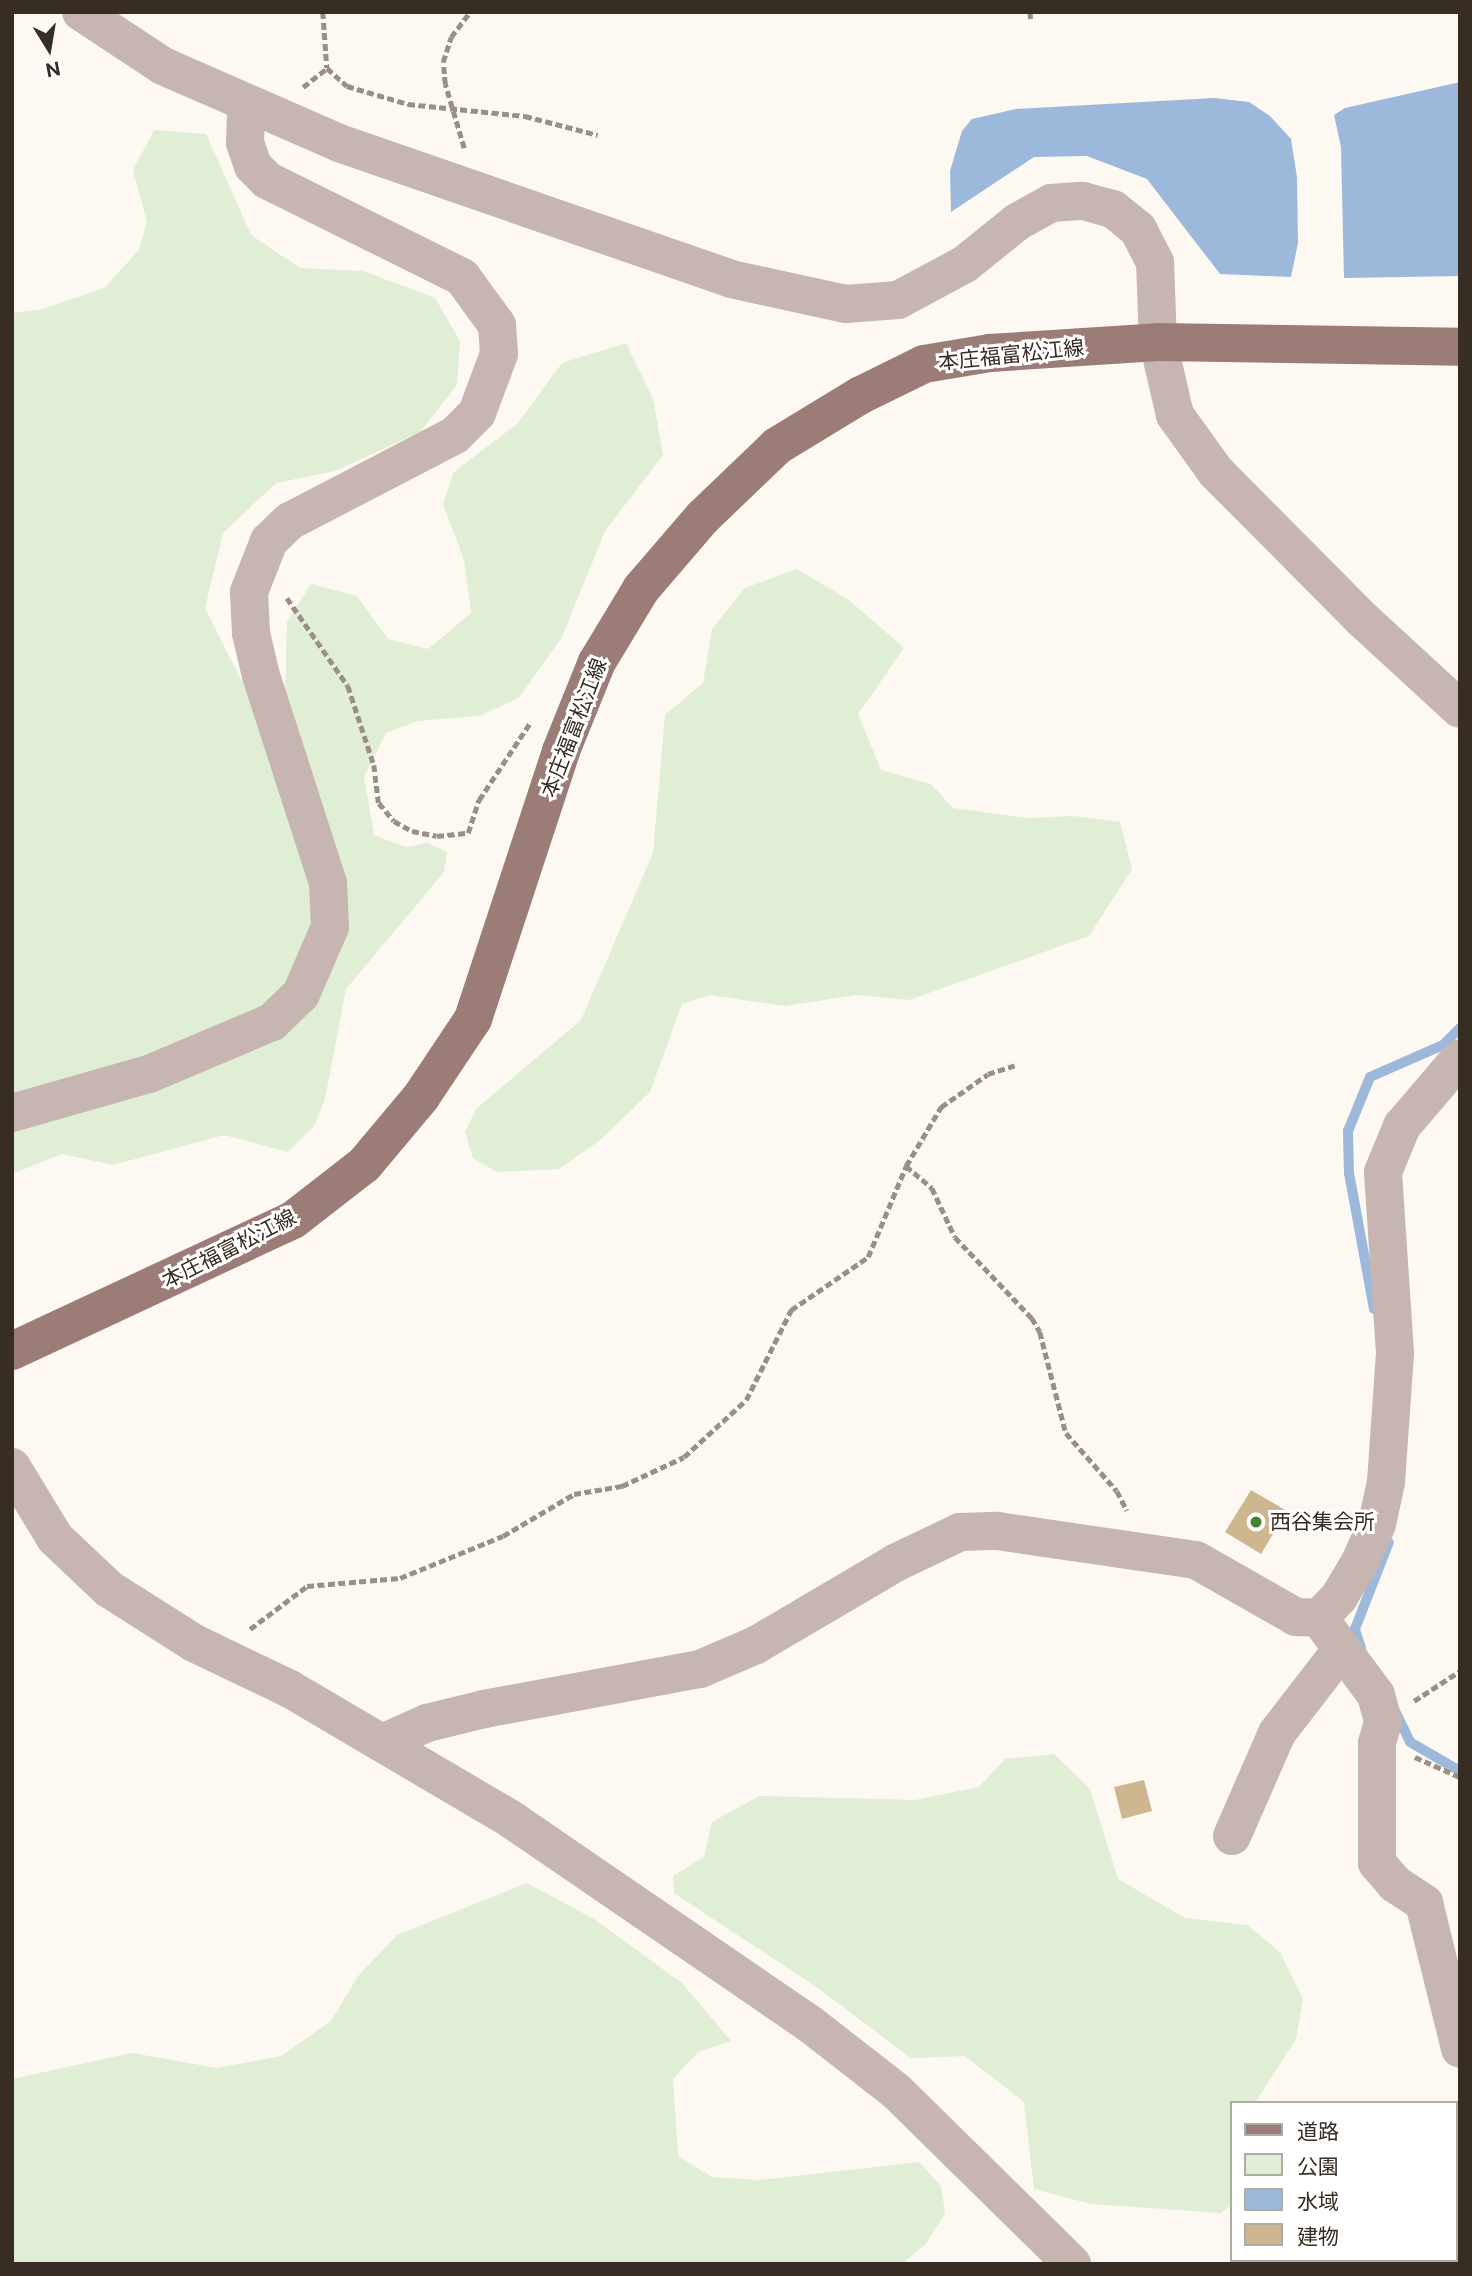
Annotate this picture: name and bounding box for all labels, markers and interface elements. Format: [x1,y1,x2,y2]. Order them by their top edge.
north arrow [14,14,84,84]
text: N [44,57,62,82]
street label: 本庄福富松江線 [937,335,1085,375]
street label: 本庄福富松江線 [536,655,612,801]
street label: 本庄福富松江線 [158,1204,300,1294]
place label: 西谷集会所 [1270,1509,1375,1535]
marker: 西谷集会所 [1248,1514,1264,1530]
legend [1230,2101,1458,2262]
text: 道路 [1297,2119,1339,2144]
text: 公園 [1297,2154,1339,2179]
text: 水域 [1297,2189,1339,2214]
text: 建物 [1297,2224,1339,2249]

